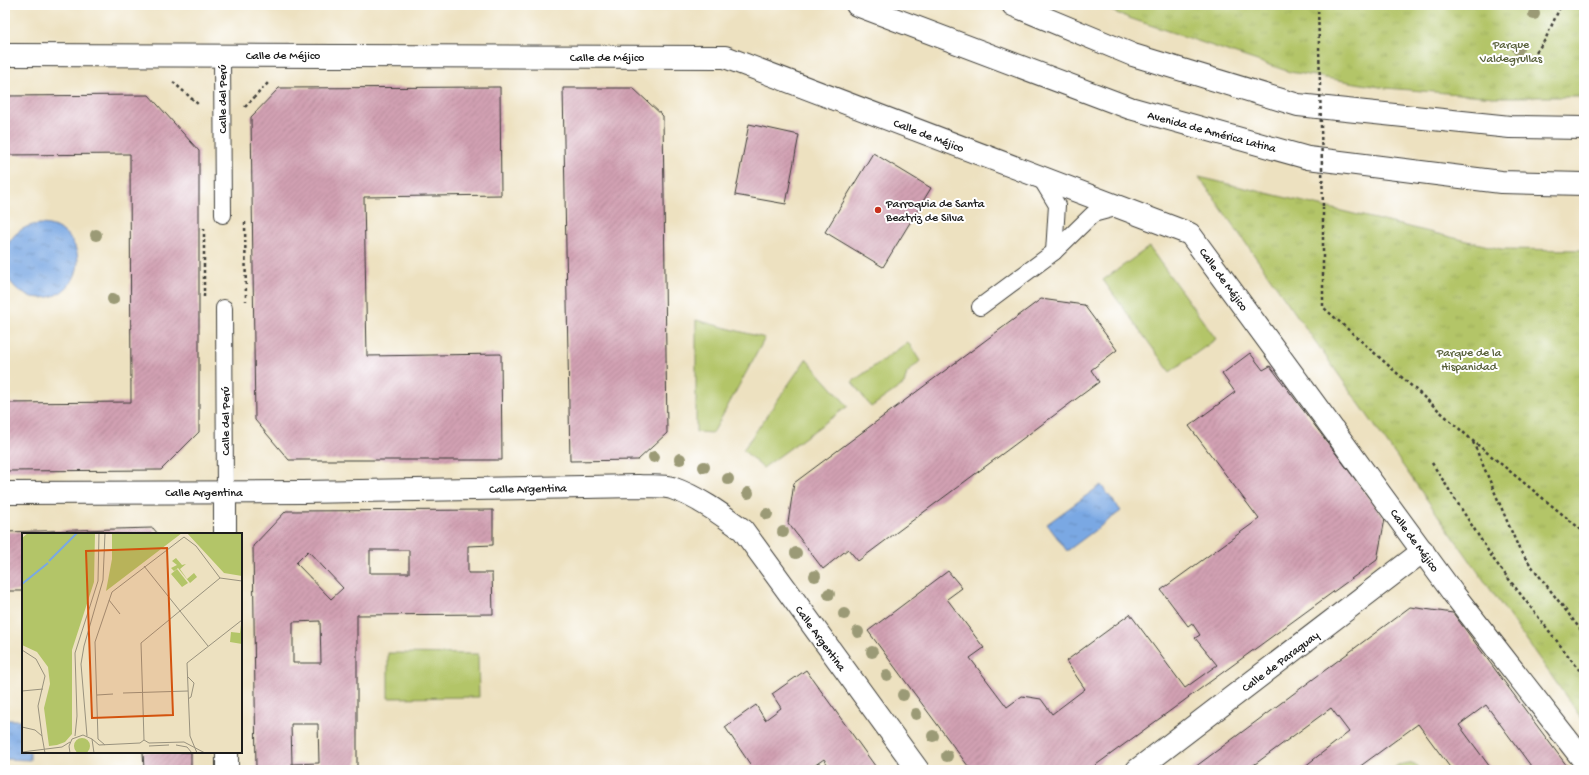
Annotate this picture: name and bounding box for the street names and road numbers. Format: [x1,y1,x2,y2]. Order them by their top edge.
street label: Calle de Méjico [246,50,320,64]
street label: Calle de Méjico [570,52,644,66]
street label: Calle del Perú [217,64,231,133]
street label: Avenida de América Latina [1146,109,1278,157]
street label: Calle de Méjico [891,117,966,157]
street label: Calle de Méjico [1195,246,1250,314]
street label: Calle del Perú [220,386,234,455]
street label: Calle Argentina [489,482,567,498]
street label: Calle Argentina [165,487,243,501]
street label: Calle de Méjico [1386,507,1441,575]
street label: Calle Argentina [791,604,848,675]
street label: Calle de Paraguay [1240,629,1323,696]

